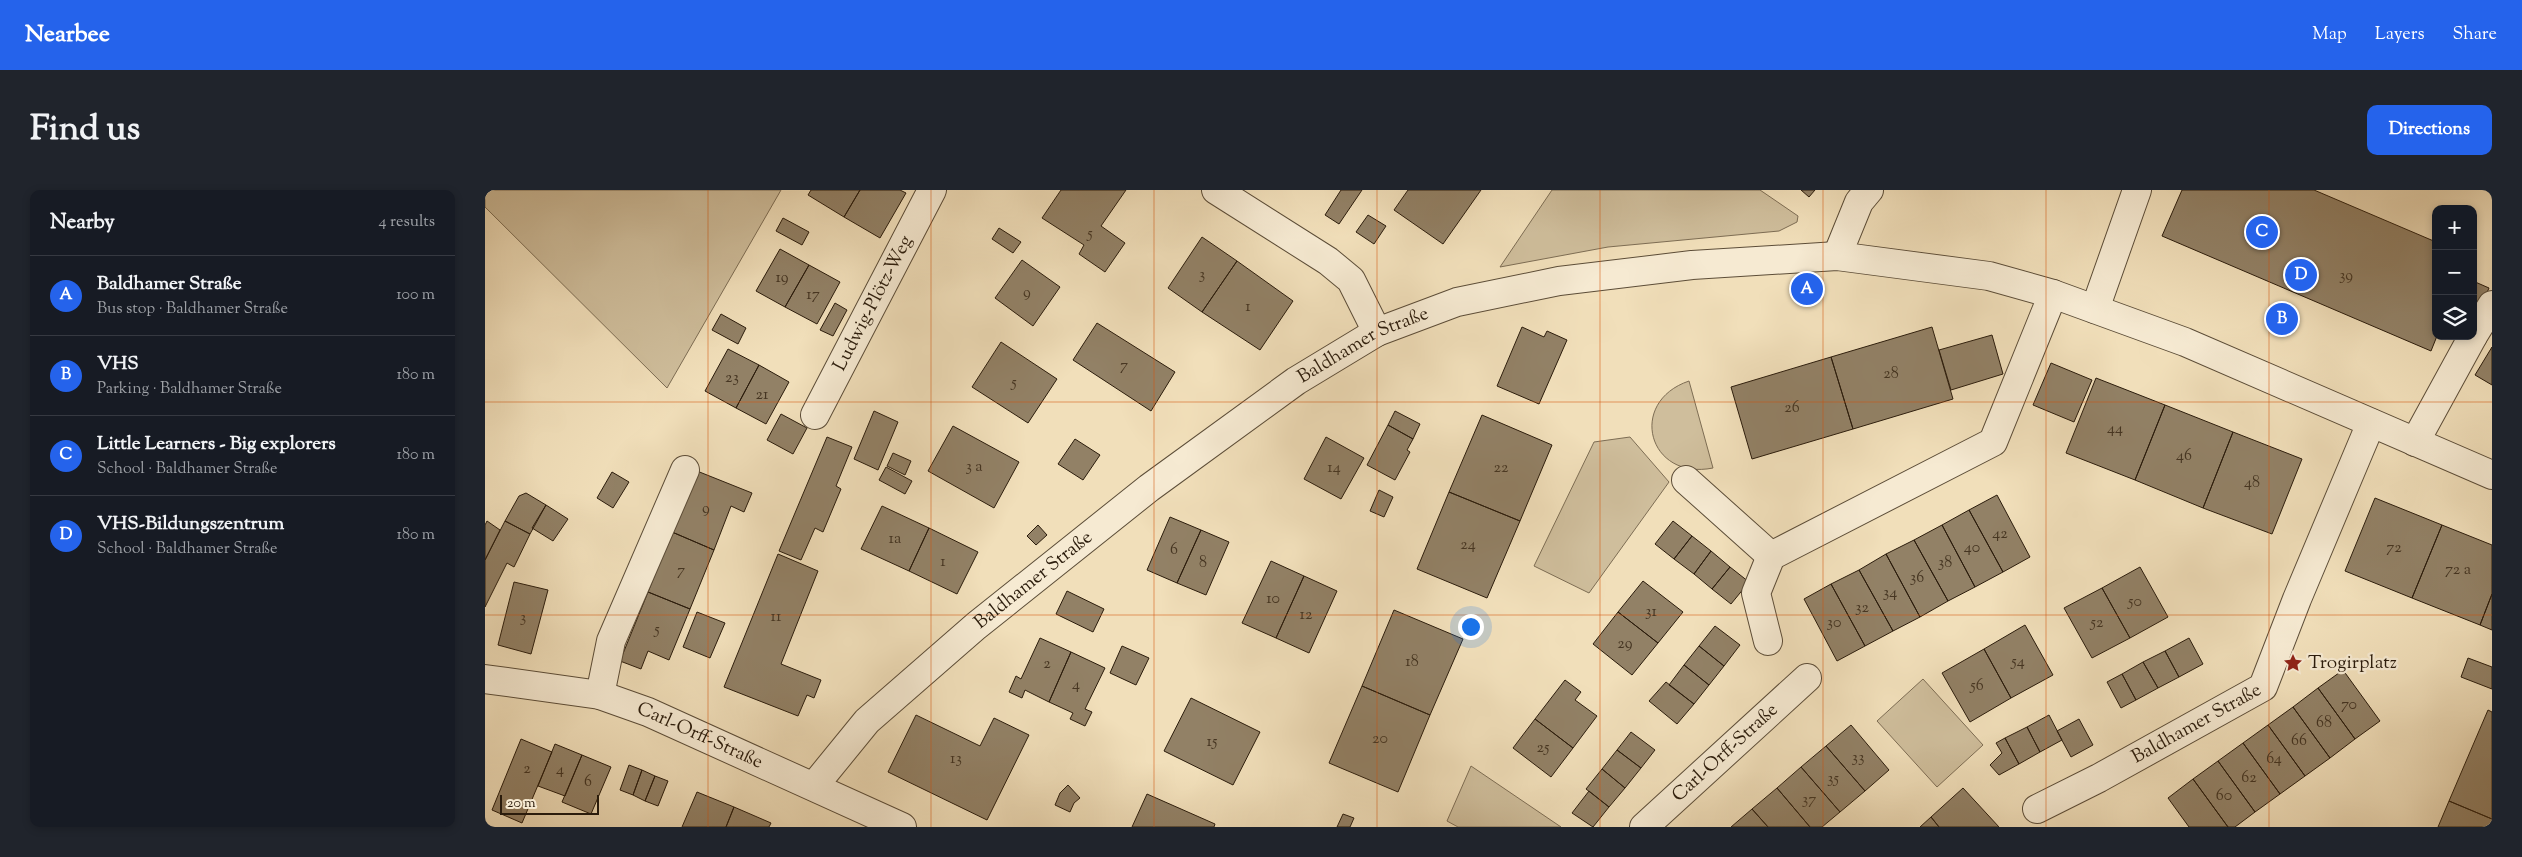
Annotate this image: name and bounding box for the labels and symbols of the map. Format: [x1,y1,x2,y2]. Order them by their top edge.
pin: C [2246,213,2278,251]
house number: 5 [1086,223,1093,246]
street label: Ludwig-Plötz-Weg [827,231,920,376]
pin: D [2285,256,2317,294]
house number: 3 [1199,264,1205,287]
house number: 39 [2339,265,2353,288]
house number: 19 [775,267,789,290]
pin: A [1791,270,1823,308]
house number: 9 [1023,282,1031,305]
house number: 17 [806,284,820,307]
house number: 1 [1245,296,1251,319]
street label: Baldhamer Straße [1292,300,1433,390]
pin: B [2266,300,2298,338]
house number: 7 [1120,355,1128,378]
house number: 28 [1883,363,1899,386]
house number: 23 [725,367,739,390]
house number: 5 [1010,372,1017,395]
house number: 21 [756,384,769,407]
house number: 26 [1784,397,1800,420]
house number: 44 [2107,418,2123,441]
house number: 46 [2176,445,2192,468]
house number: 3 a [965,456,983,479]
house number: 14 [1327,457,1341,480]
house number: 22 [1494,457,1509,480]
house number: 48 [2244,472,2260,495]
house number: 9 [702,498,710,521]
house number: 42 [1992,523,2008,546]
street label: Baldhamer Straße [968,524,1099,636]
house number: 1a [889,528,902,551]
house number: 24 [1460,534,1476,557]
house number: 40 [1964,537,1980,560]
house number: 72 [2386,537,2402,560]
house number: 6 [1170,539,1178,562]
house number: 1 [940,551,946,574]
house number: 8 [1199,552,1207,575]
house number: 38 [1938,552,1952,575]
house number: 72 a [2445,559,2472,582]
house number: 7 [677,560,685,583]
house number: 36 [1910,567,1924,590]
house number: 34 [1883,582,1897,605]
house number: 10 [1266,588,1280,611]
house number: 50 [2127,591,2142,614]
house number: 32 [1855,597,1869,620]
house number: 31 [1645,601,1658,624]
house number: 12 [1300,604,1313,627]
house number: 11 [771,606,782,629]
house number: 3 [520,607,526,630]
house number: 30 [1827,612,1841,635]
house number: 52 [2090,612,2104,635]
your location [1458,614,1484,640]
house number: 5 [653,619,660,642]
house number: 29 [1617,633,1633,656]
place label: Trogirplatz [2308,650,2397,677]
house number: 18 [1405,651,1419,674]
house number: 54 [2010,651,2025,674]
place icon: Trogirplatz [2282,652,2304,674]
house number: 2 [1043,653,1051,676]
house number: 4 [1072,674,1080,697]
house number: 56 [1969,675,1984,698]
street label: Baldhamer Straße [2127,677,2267,771]
house number: 70 [2341,694,2357,717]
street label: Carl-Orff-Straße [633,696,767,776]
street label: Carl-Orff-Straße [1666,697,1785,809]
house number: 68 [2316,712,2332,735]
house number: 20 [1372,728,1388,751]
house number: 66 [2291,730,2307,753]
house number: 15 [1207,731,1218,754]
house number: 25 [1537,737,1550,760]
house number: 33 [1852,747,1864,770]
house number: 13 [950,748,962,771]
house number: 64 [2266,748,2282,771]
house number: 2 [523,758,531,781]
house number: 4 [556,759,564,782]
house number: 62 [2241,767,2257,790]
house number: 35 [1827,768,1839,791]
house number: 6 [584,771,592,794]
house number: 60 [2216,785,2232,808]
house number: 37 [1802,789,1816,812]
scale bar [500,792,599,815]

